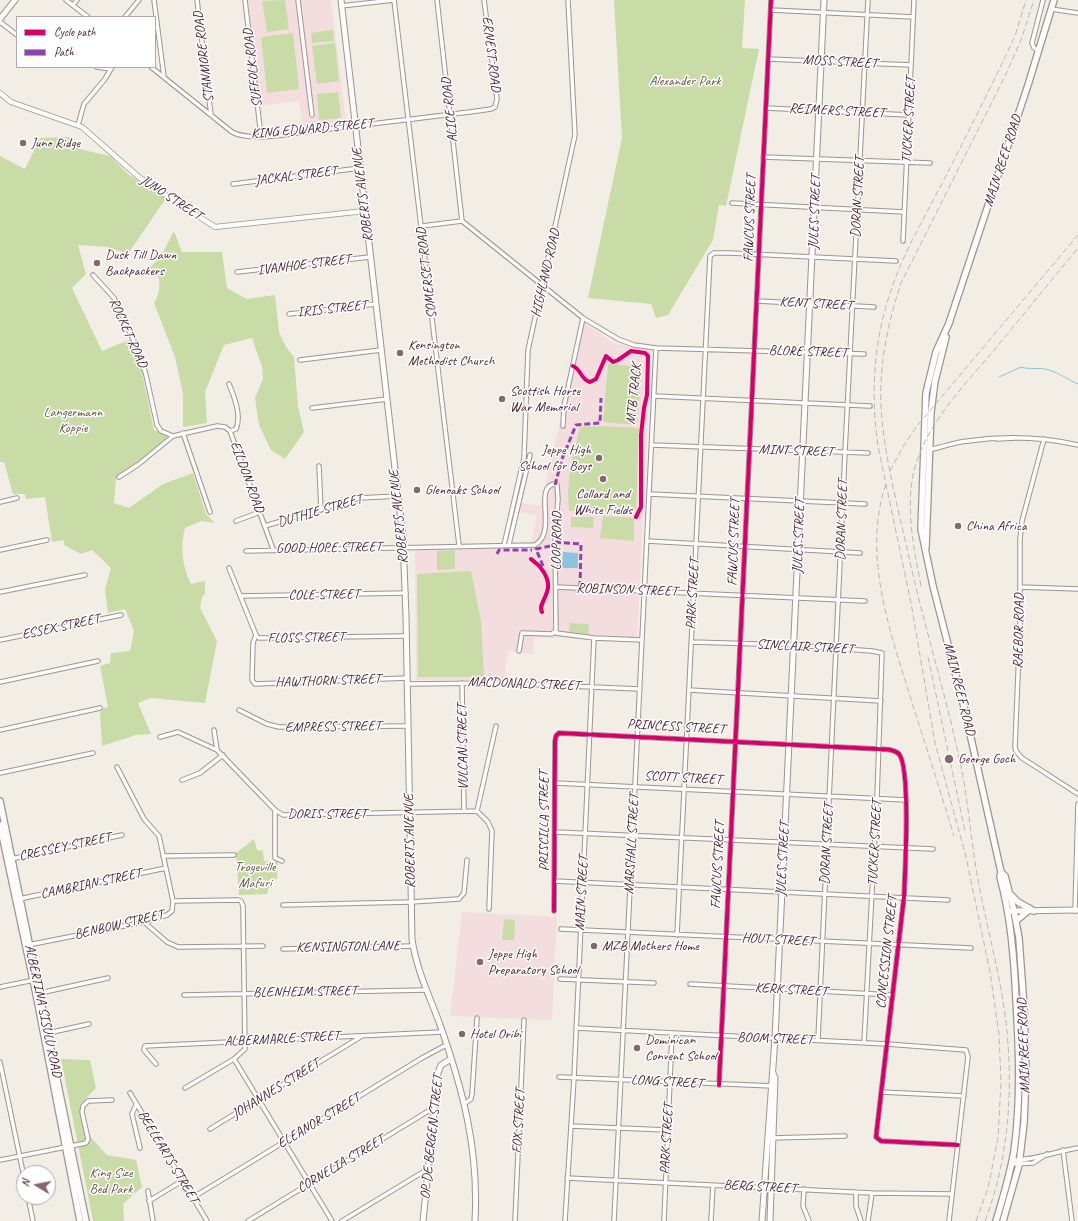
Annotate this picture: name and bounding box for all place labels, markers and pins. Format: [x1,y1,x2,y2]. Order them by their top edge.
place label: Juno Ridge [31,135,80,151]
marker: Juno Ridge [18,138,28,148]
place label: Dusk Till Dawn Backpackers [105,247,176,280]
marker: Dusk Till Dawn Backpackers [92,258,102,268]
place label: Kensington Methodist Church [408,337,495,370]
marker: Kensington Methodist Church [395,348,405,358]
place label: Scottish Horse War Memorial [510,383,580,416]
marker: Scottish Horse War Memorial [497,394,507,404]
place label: Jeppe High School for Boys [518,442,591,474]
marker: Jeppe High School for Boys [594,453,604,463]
marker: Collard and White Fields [598,474,608,484]
place label: Glenoaks School [425,482,499,498]
marker: Glenoaks School [412,485,422,495]
place label: Collard and White Fields [574,486,632,518]
place label: China Africa [966,518,1027,534]
marker: China Africa [953,521,963,531]
place label: George Goch [958,751,1015,767]
marker: George Goch [943,753,955,765]
place label: MZB Mothers Home [602,938,699,954]
marker: MZB Mothers Home [589,941,599,951]
place label: Jeppe High Preparatory School [488,946,579,978]
marker: Jeppe High Preparatory School [475,957,485,967]
place label: Hotel Oribi [470,1026,521,1042]
marker: Hotel Oribi [457,1029,467,1039]
place label: Dominican Convent School [645,1032,716,1064]
marker: Dominican Convent School [632,1043,642,1053]

